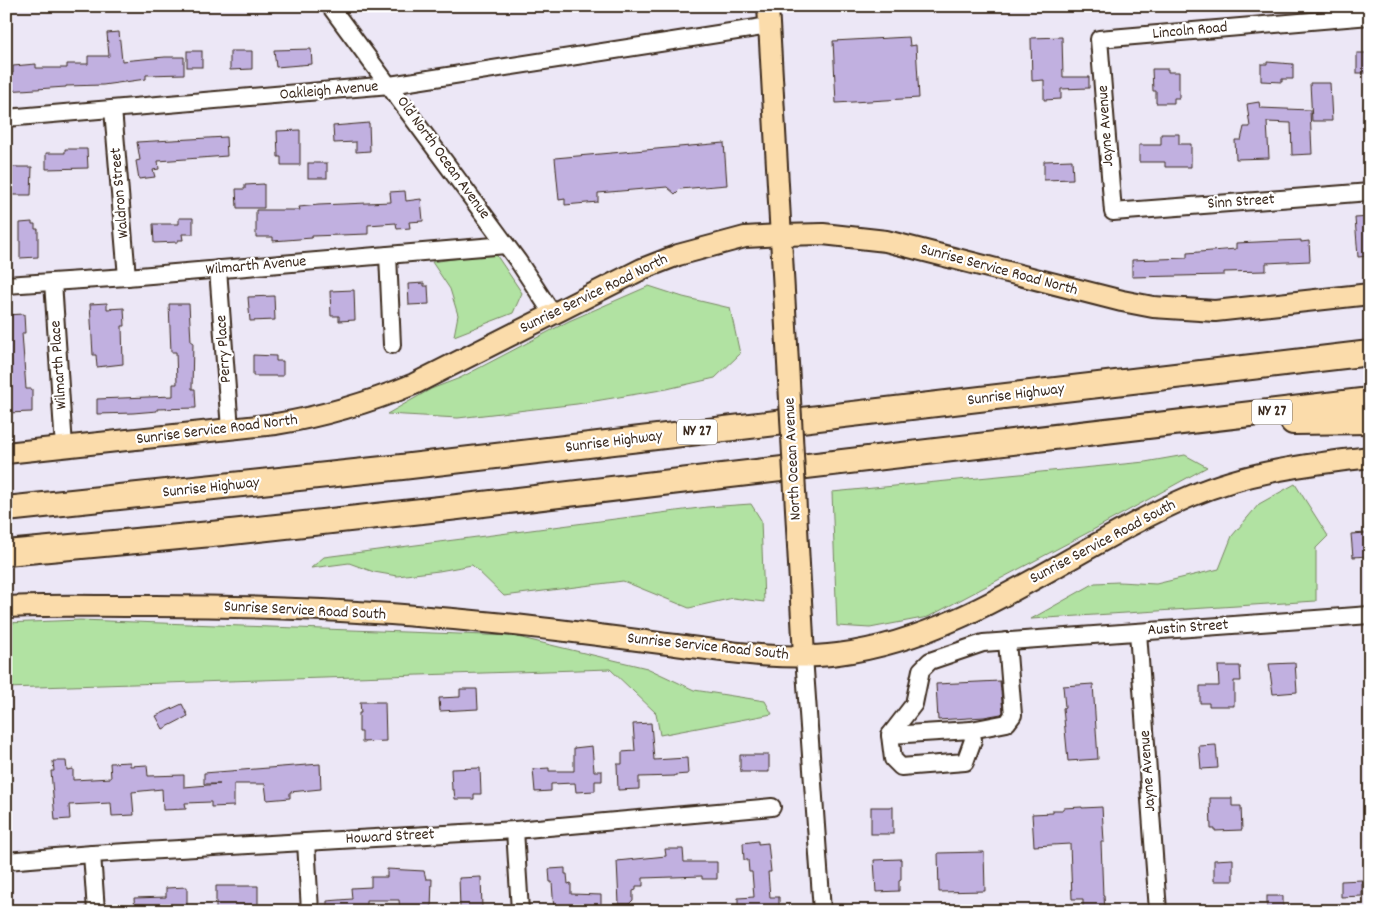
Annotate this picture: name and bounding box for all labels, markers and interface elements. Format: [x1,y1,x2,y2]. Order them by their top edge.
street label: Lincoln Road [1152,16,1228,46]
street label: Oakleigh Avenue [279,75,379,107]
street label: Jayne Avenue [1092,84,1120,168]
street label: Old North Ocean Avenue [390,92,496,224]
street label: Waldron Street [105,147,135,239]
street label: Sinn Street [1207,188,1275,216]
street label: Sunrise Service Road North [918,238,1080,302]
street label: Sunrise Service Road North [516,248,672,340]
street label: Wilmarth Avenue [205,250,307,282]
street label: Perry Place [210,314,238,384]
street label: Wilmarth Place [44,320,74,410]
street label: Sunrise Highway [966,378,1066,412]
street label: North Ocean Avenue [778,397,808,521]
road number: NY 27 [1252,400,1292,424]
street label: Sunrise Service Road North [135,409,299,451]
road number: NY 27 [677,420,717,444]
street label: Sunrise Highway [564,425,664,459]
street label: Sunrise Highway [161,471,261,505]
street label: Sunrise Service Road South [1026,494,1180,590]
street label: Sunrise Service Road South [223,595,387,627]
street label: Austin Street [1147,614,1229,642]
street label: Sunrise Service Road South [626,627,790,667]
street label: Jayne Avenue [1134,729,1162,813]
street label: Howard Street [345,823,435,851]

